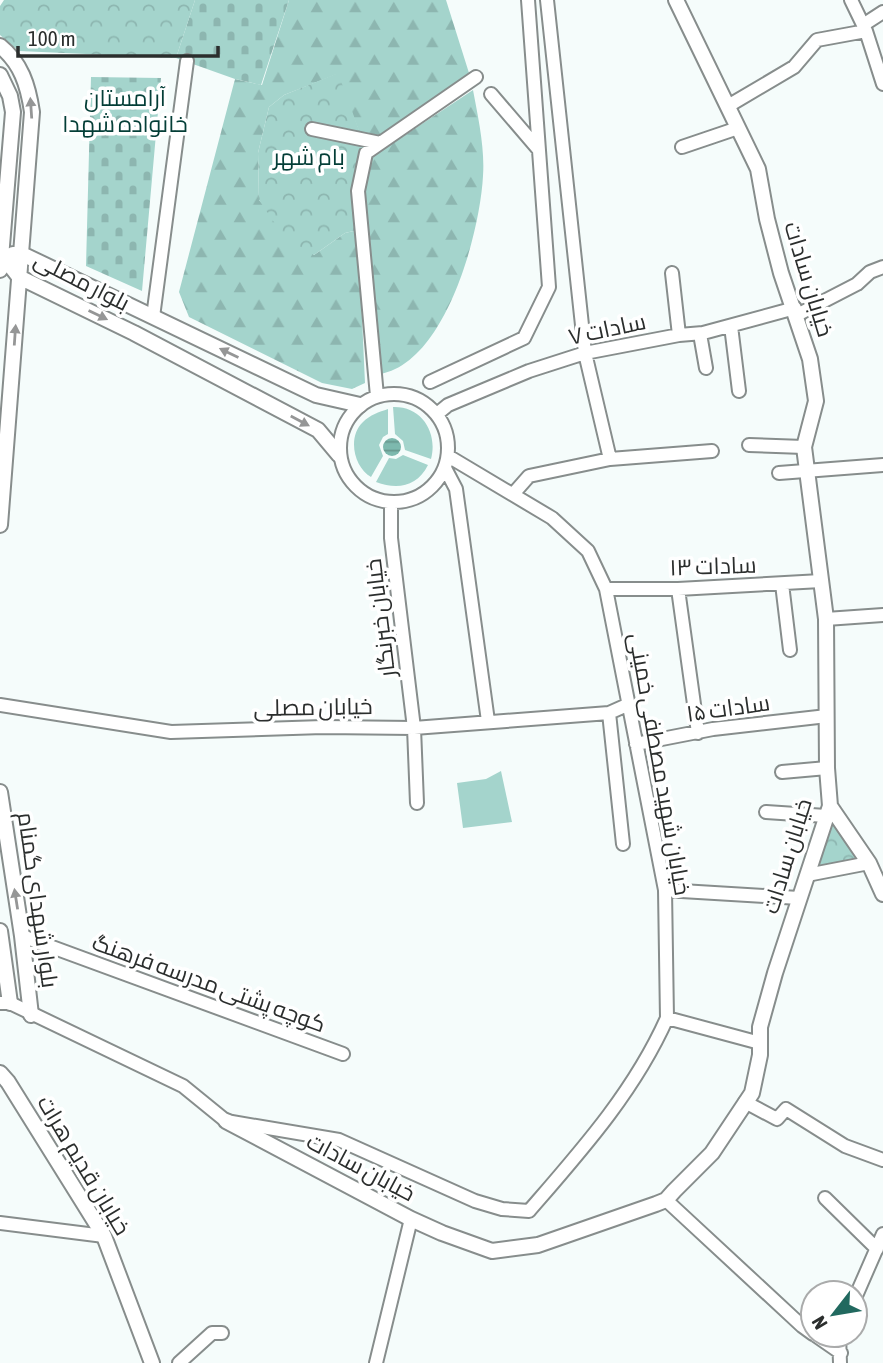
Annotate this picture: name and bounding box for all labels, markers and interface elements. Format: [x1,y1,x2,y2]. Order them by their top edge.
scale bar [18,14,217,58]
text: 100 m [28,26,76,50]
park label: آرامستان خانواده شهدا [62,85,188,138]
one-way arrow [25,97,36,119]
park label: بام شهر [271,144,345,173]
street label: خیابان سادات [778,218,839,340]
street label: بلوار مصلی [29,246,134,317]
street label: سادات ۷ [566,308,648,350]
one-way arrow [88,310,108,321]
one-way arrow [10,324,21,346]
one-way arrow [219,348,239,359]
one-way arrow [290,415,310,426]
street label: سادات ۱۳ [669,551,757,581]
street label: خیابان خبرنگار [360,557,401,681]
street label: خیابان شهید مصطفی خمینی [623,631,696,897]
street label: سادات ۱۵ [685,689,771,727]
street label: خیابان مصلی [253,693,373,722]
street label: خیابان سادات [757,795,818,917]
street label: بلوار شهدای گمنام [10,810,63,990]
one-way arrow [11,888,22,910]
street label: کوچه پشتی مدرسه فرهنگ [88,929,329,1039]
street label: خیابان قدیم هرات [30,1091,136,1241]
street label: خیابان سادات [302,1128,420,1207]
north arrow [799,1279,869,1349]
text: N [807,1312,832,1333]

